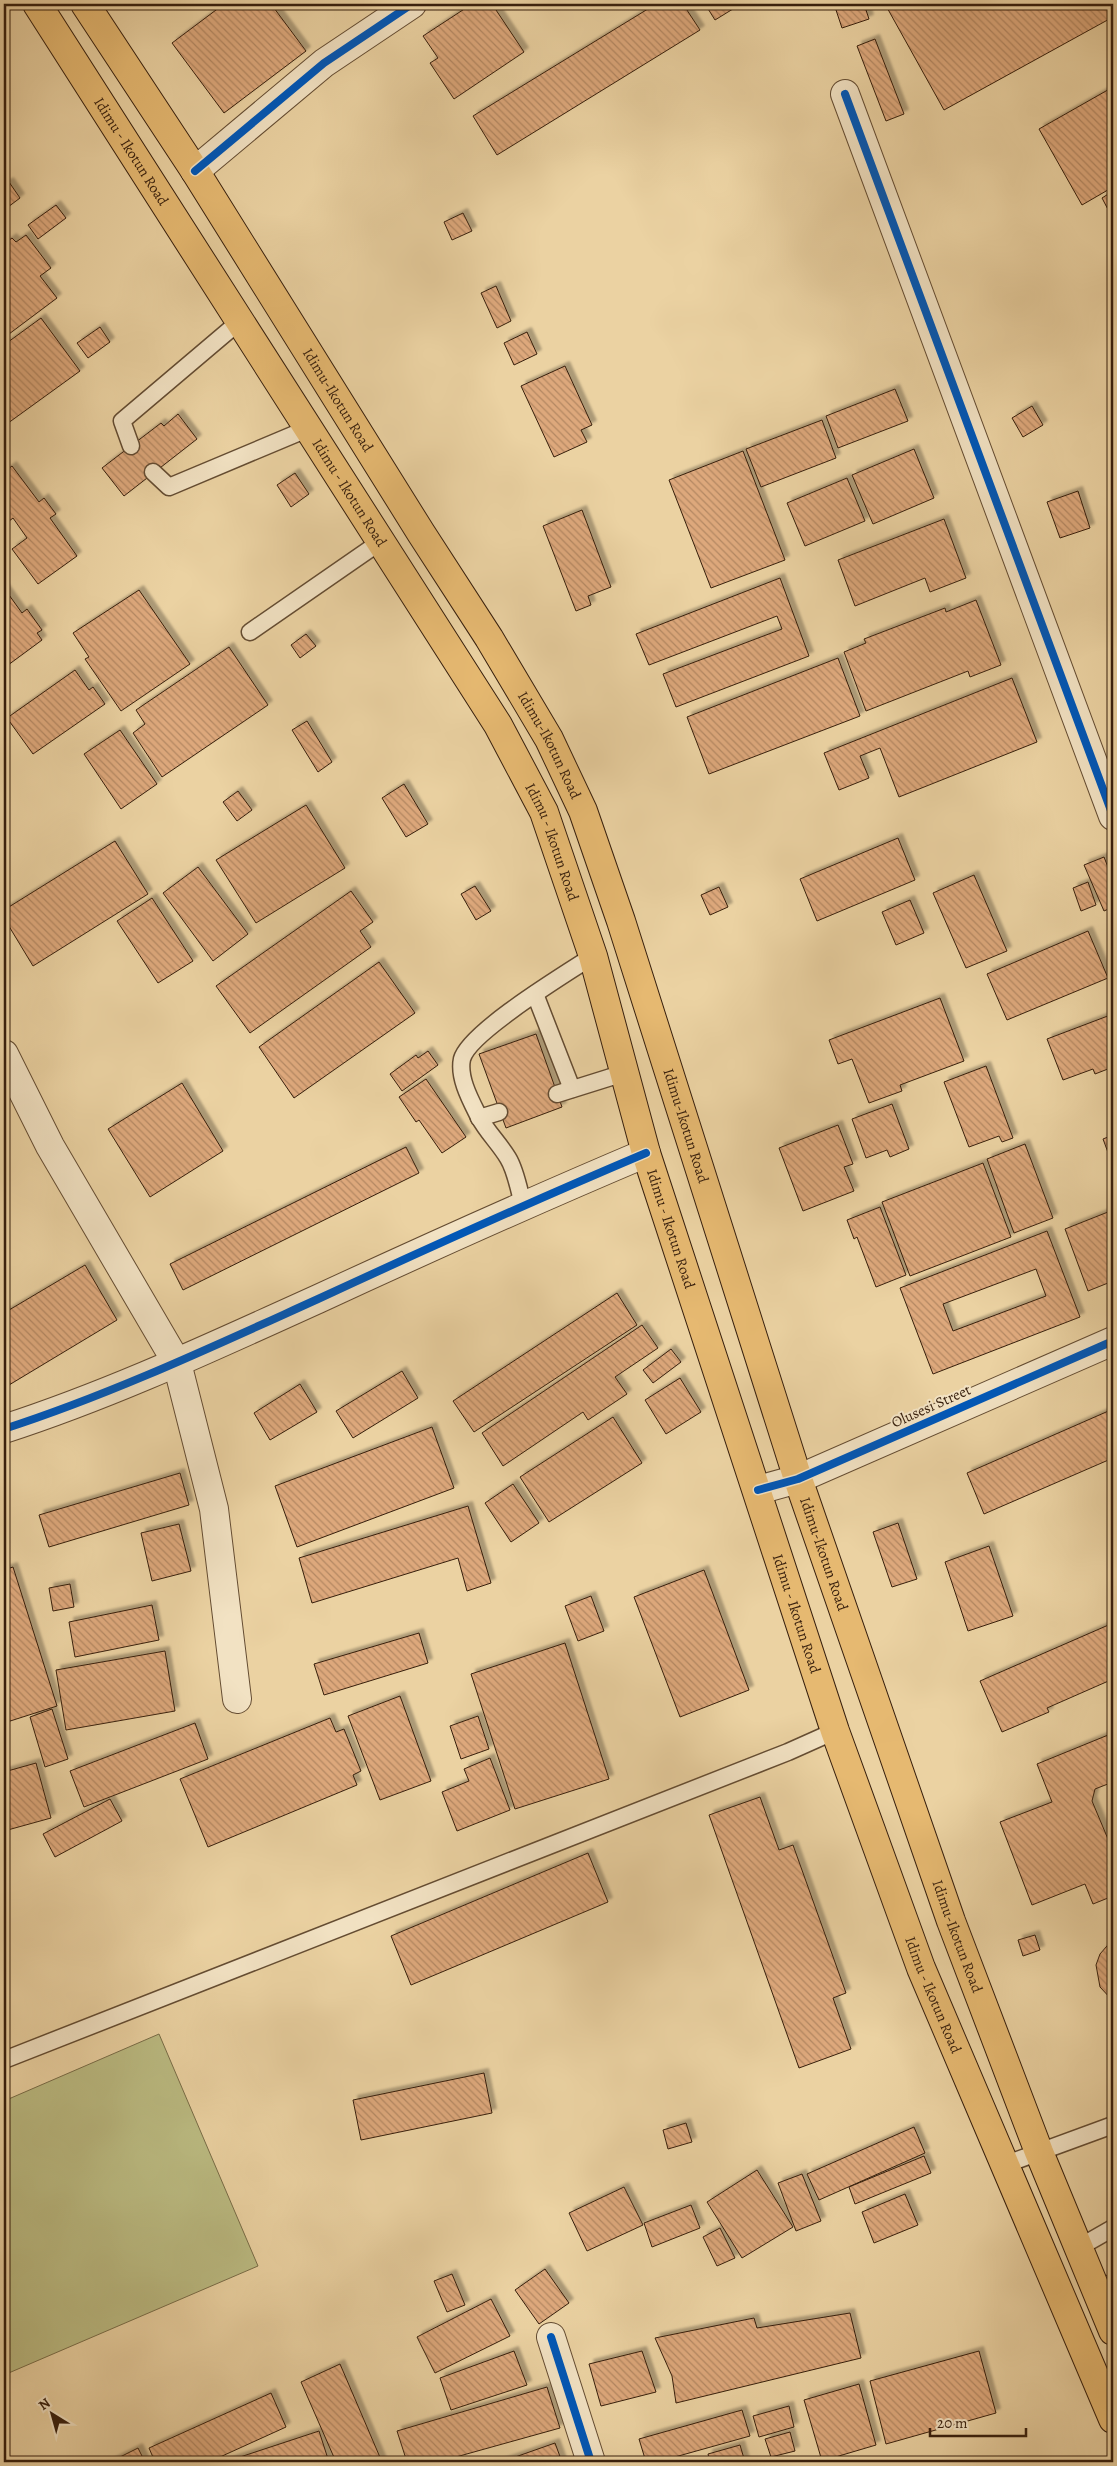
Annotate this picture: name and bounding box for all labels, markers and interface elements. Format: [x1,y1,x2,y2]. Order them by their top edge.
street label: Idimu - Ikotun Road [89,94,174,210]
street label: Idimu-Ikotun Road [298,344,378,457]
street label: Idimu - Ikotun Road [307,435,392,551]
street label: Idimu-Ikotun Road [513,688,586,803]
street label: Idimu - Ikotun Road [520,779,584,904]
street label: Idimu-Ikotun Road [658,1066,714,1186]
street label: Idimu - Ikotun Road [642,1166,700,1292]
street label: Olusesi Street [888,1380,974,1432]
street label: Idimu-Ikotun Road [795,1494,853,1614]
street label: Idimu - Ikotun Road [768,1551,826,1677]
street label: Idimu-Ikotun Road [928,1877,988,1996]
street label: Idimu - Ikotun Road [900,1934,967,2057]
north arrow [28,2388,78,2438]
text: N [35,2393,54,2415]
scale bar [930,2406,1026,2438]
text: 20 m [937,2413,968,2433]

